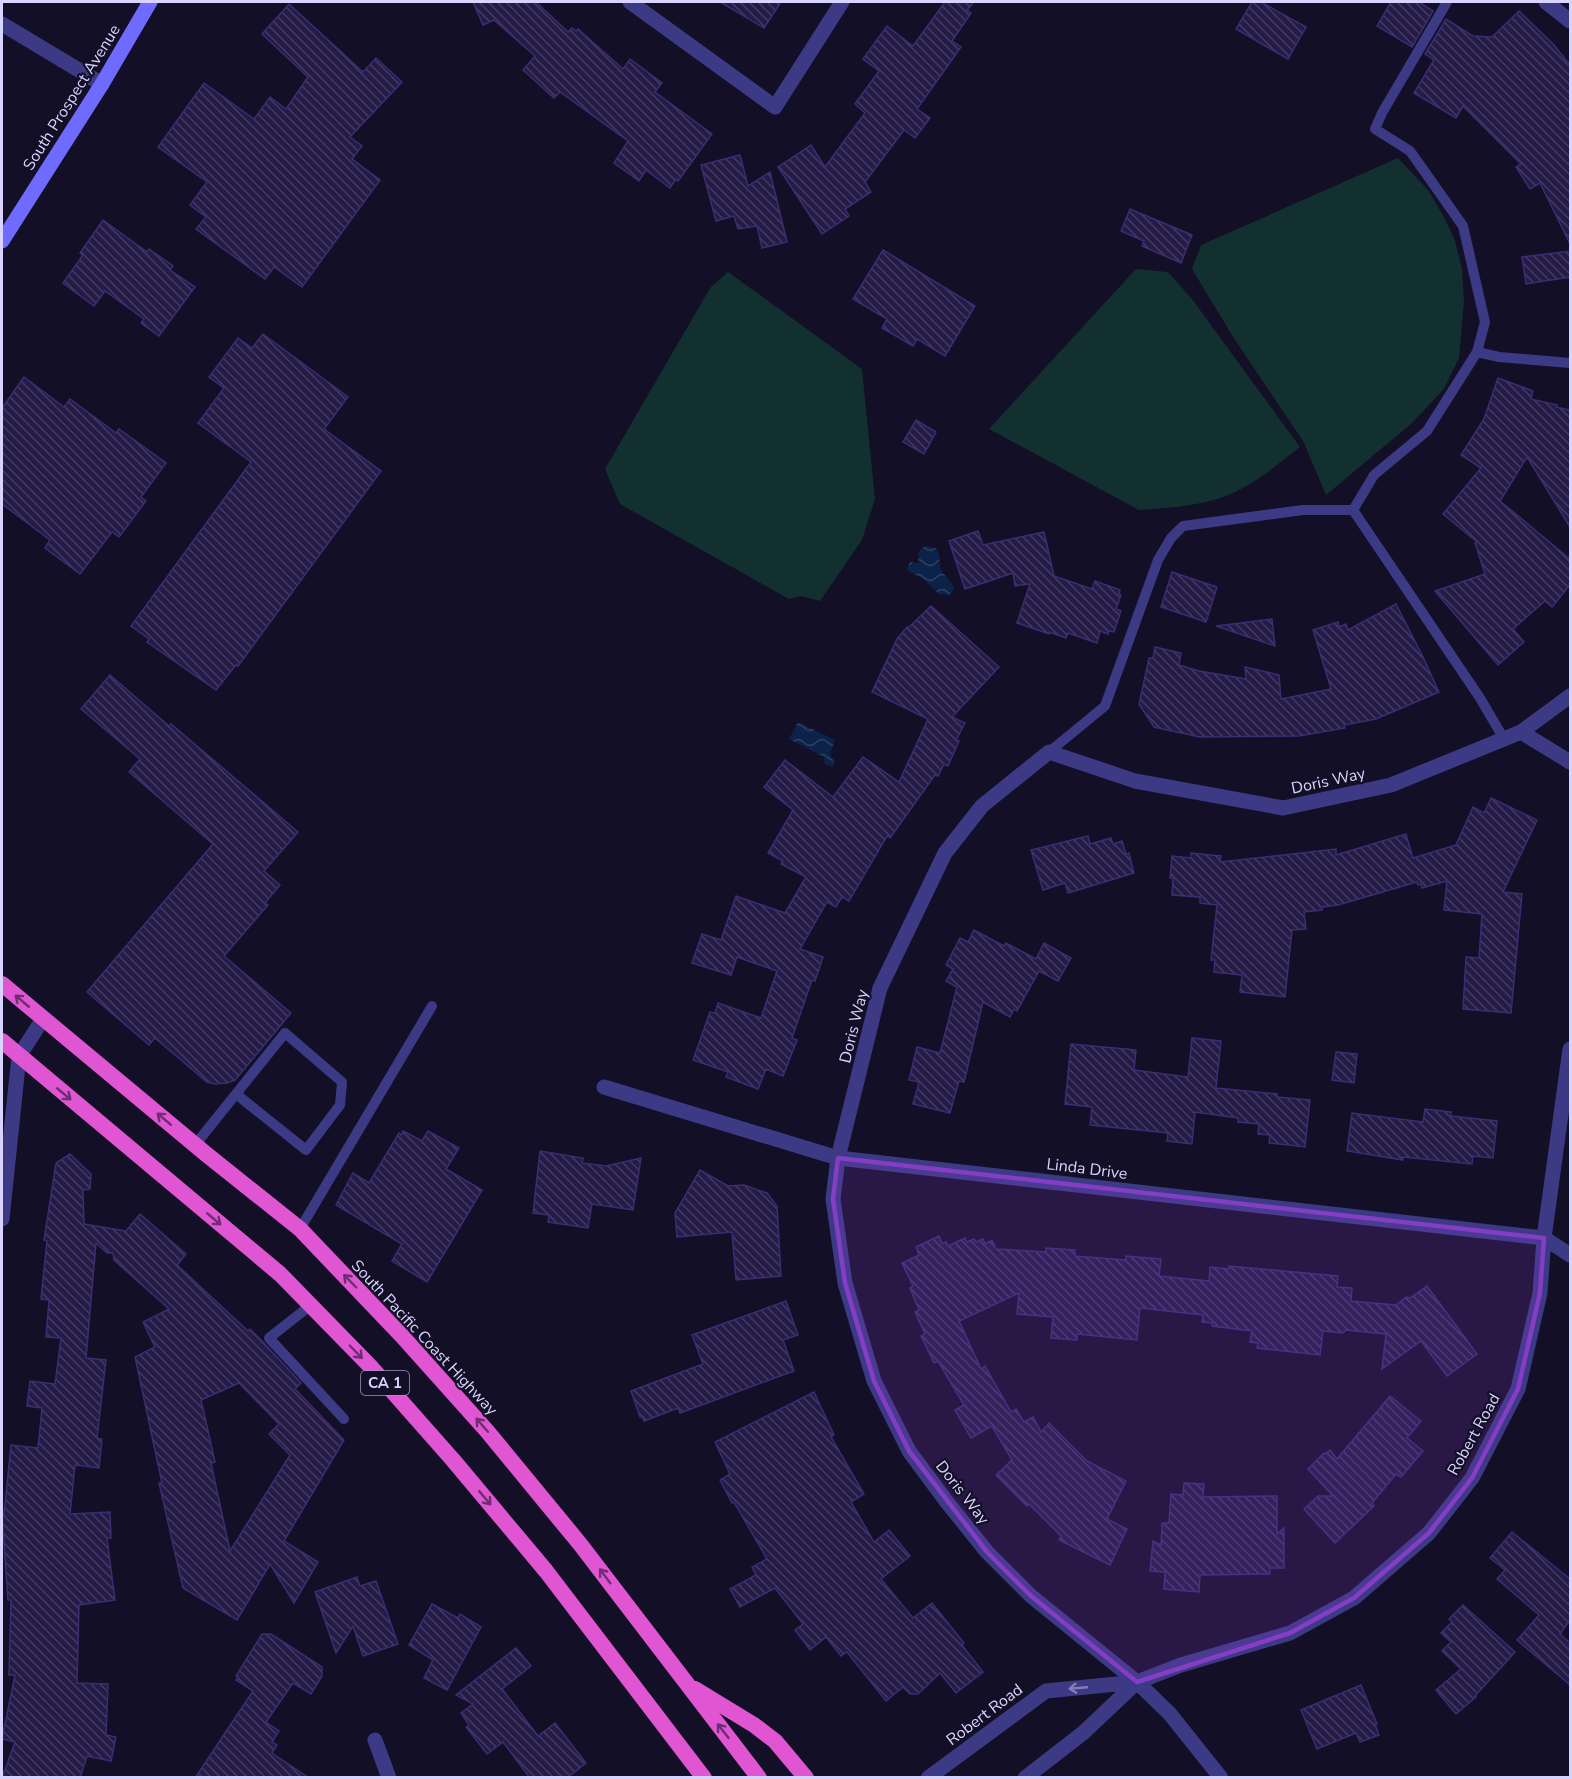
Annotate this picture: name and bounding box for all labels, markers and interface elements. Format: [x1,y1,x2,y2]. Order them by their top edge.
street label: South Prospect Avenue [18,20,126,175]
street label: Doris Way [1289,762,1368,800]
street label: Doris Way [834,986,874,1065]
one-way arrow [15,994,30,1008]
one-way arrow [56,1087,71,1101]
one-way arrow [157,1112,172,1126]
street label: Linda Drive [1045,1153,1129,1185]
one-way arrow [206,1212,222,1225]
street label: South Pacific Coast Highway [346,1255,503,1421]
one-way arrow [343,1274,357,1289]
one-way arrow [349,1344,363,1359]
road number: CA 1 [361,1371,409,1395]
street label: Robert Road [1442,1390,1505,1479]
one-way arrow [475,1418,489,1433]
street label: Doris Way [930,1456,995,1530]
one-way arrow [478,1490,492,1505]
one-way arrow [598,1569,611,1585]
street label: Robert Road [942,1679,1027,1751]
one-way arrow [1069,1683,1089,1694]
one-way arrow [717,1724,729,1740]

